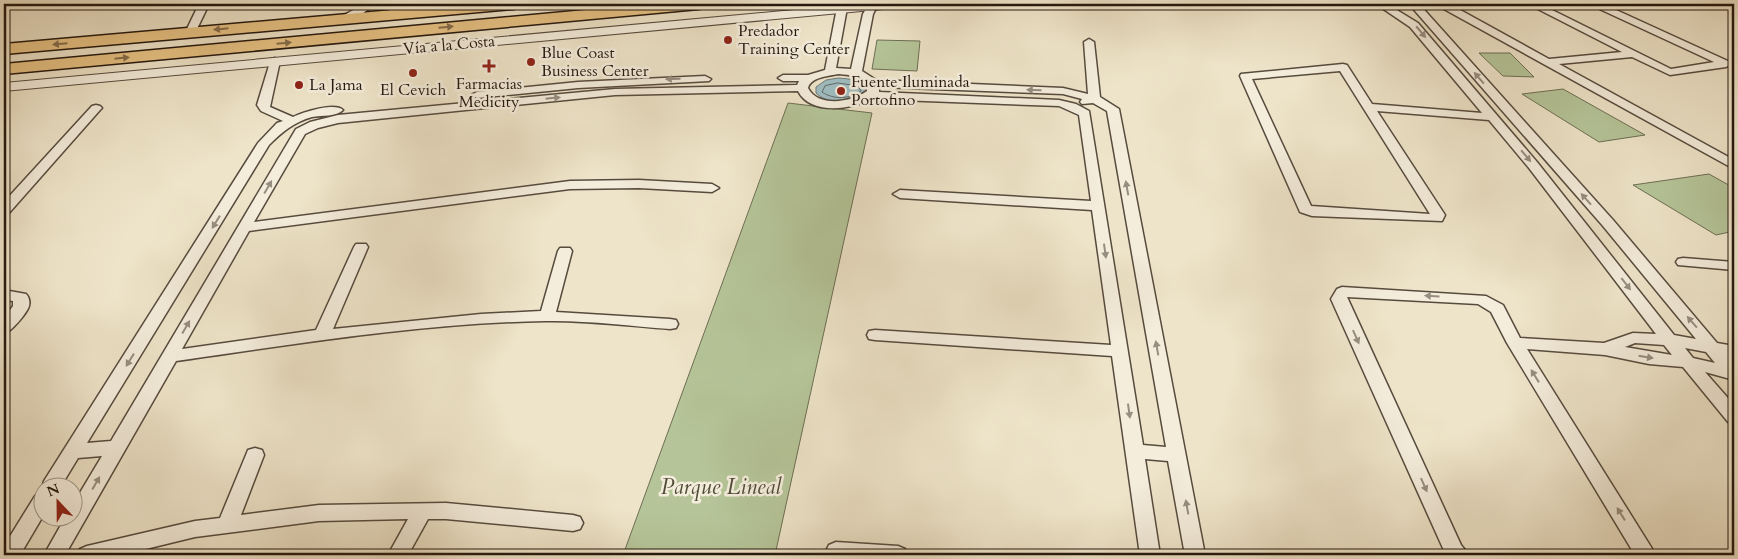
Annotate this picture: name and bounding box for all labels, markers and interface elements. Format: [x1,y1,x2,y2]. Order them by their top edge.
place label: Predador Training Center [738,20,850,60]
one-way arrow [438,23,454,31]
one-way arrow [213,26,229,34]
one-way arrow [1415,26,1426,39]
street label: Vía a la Costa [402,30,496,60]
marker: Predador Training Center [722,34,734,46]
one-way arrow [276,38,292,46]
one-way arrow [51,40,67,48]
place label: Blue Coast Business Center [541,42,649,82]
one-way arrow [114,54,130,62]
marker: Blue Coast Business Center [525,56,537,68]
marker: Farmacias Medicity [483,60,495,72]
marker: El Cevich [407,67,419,79]
place label: Fuente Iluminada Portofino [851,71,970,111]
one-way arrow [1473,71,1484,84]
place label: Farmacias Medicity [456,73,522,113]
place label: La Jama [309,74,363,96]
one-way arrow [665,75,681,83]
marker: La Jama [293,79,305,91]
place label: El Cevich [380,79,446,101]
marker: Fuente Iluminada Portofino [835,85,847,97]
one-way arrow [1025,85,1041,93]
one-way arrow [545,94,561,102]
one-way arrow [1520,150,1531,163]
one-way arrow [1123,179,1131,195]
one-way arrow [263,180,272,193]
one-way arrow [1581,193,1592,206]
one-way arrow [211,215,220,228]
one-way arrow [1102,243,1110,259]
one-way arrow [1620,277,1631,290]
one-way arrow [1424,292,1440,300]
one-way arrow [1687,316,1698,329]
one-way arrow [182,321,191,334]
one-way arrow [1353,330,1361,344]
one-way arrow [1153,340,1161,355]
one-way arrow [125,353,135,366]
one-way arrow [1639,353,1655,361]
one-way arrow [1531,369,1540,382]
one-way arrow [1125,404,1133,420]
park label: Parque Lineal [661,472,782,502]
north arrow [32,476,82,526]
one-way arrow [91,476,100,489]
one-way arrow [1420,478,1428,492]
text: N [44,479,63,501]
one-way arrow [1182,499,1190,515]
one-way arrow [1616,507,1625,520]

